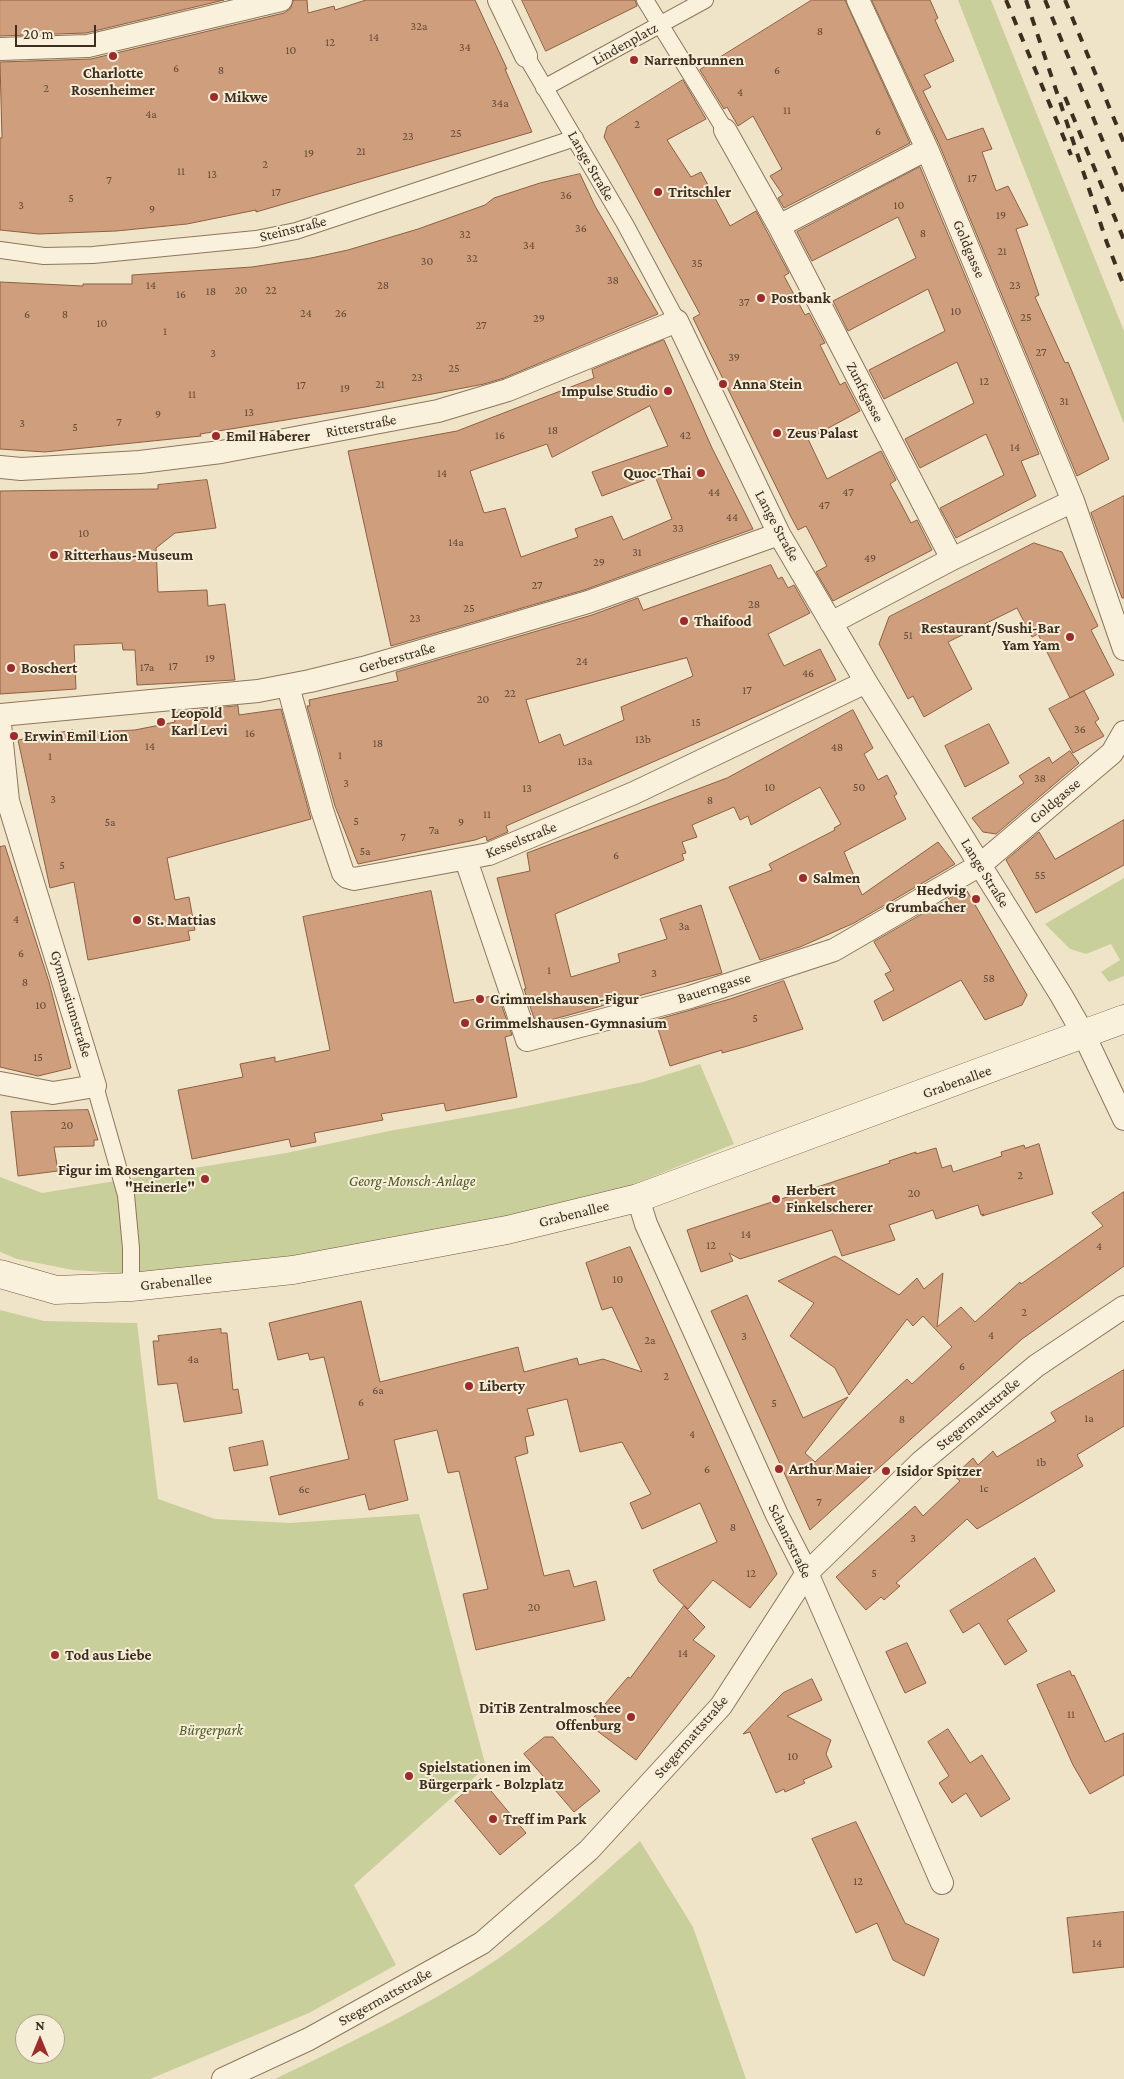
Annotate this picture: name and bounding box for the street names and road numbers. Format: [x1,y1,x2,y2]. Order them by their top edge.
street label: Lindenplatz [589,19,661,69]
street label: Lange Straße [564,128,618,204]
street label: Steinstraße [258,212,328,246]
street label: Goldgasse [949,217,989,281]
street label: Zunftgasse [842,359,888,425]
street label: Ritterstraße [324,410,398,442]
street label: Lange Straße [751,487,803,565]
street label: Gerberstraße [357,639,437,677]
street label: Goldgasse [1026,774,1084,828]
street label: Kesselstraße [483,818,559,862]
street label: Lange Straße [957,835,1013,911]
street label: Gymnasiumstraße [46,948,96,1060]
street label: Bauerngasse [675,968,753,1008]
street label: Grabenallee [920,1061,994,1103]
street label: Grabenallee [537,1197,611,1231]
street label: Grabenallee [139,1269,213,1295]
street label: Stegermattstraße [932,1374,1024,1454]
street label: Schanzstraße [764,1501,816,1581]
street label: Stegermattstraße [650,1692,732,1782]
street label: Stegermattstraße [335,1964,435,2030]

